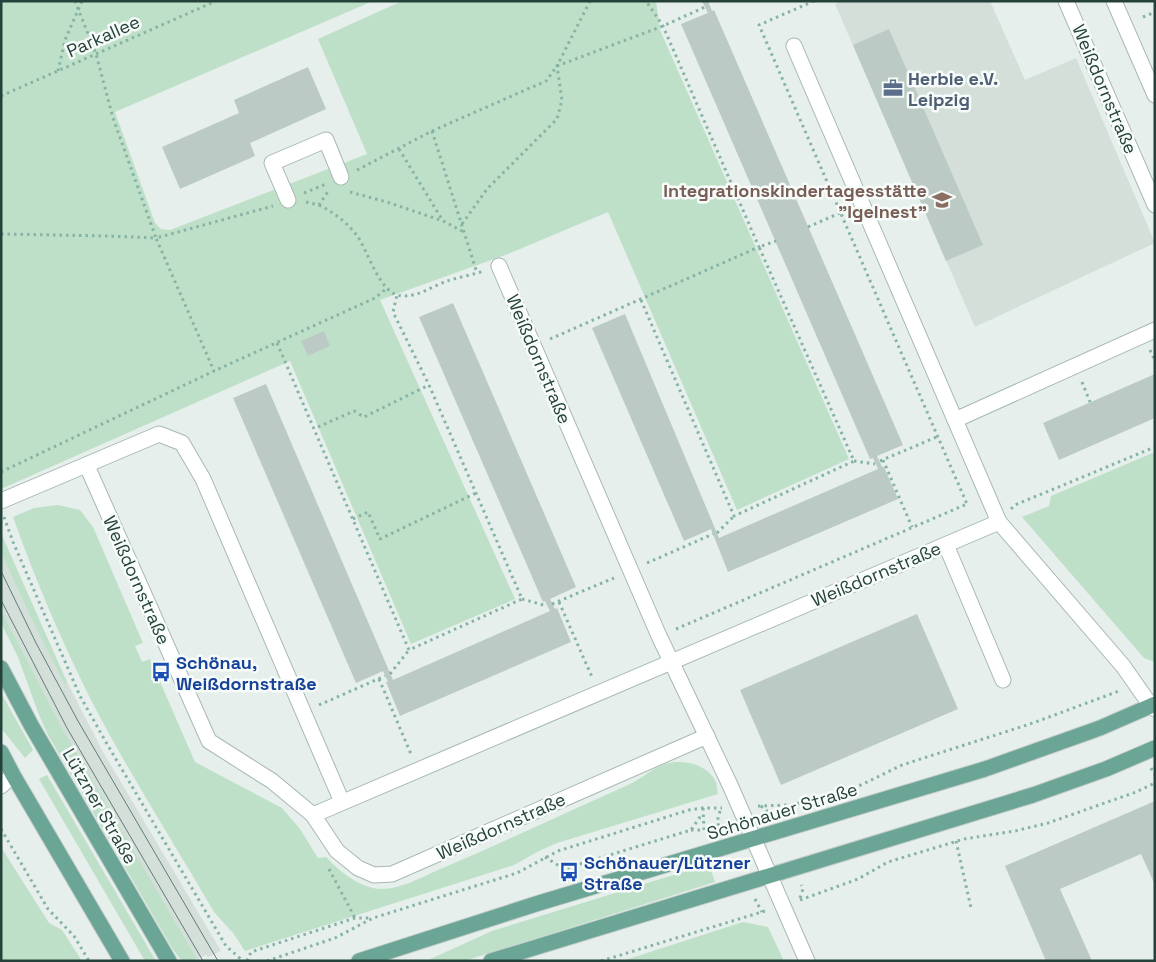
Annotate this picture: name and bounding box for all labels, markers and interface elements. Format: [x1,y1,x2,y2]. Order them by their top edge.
street label: Parkallee [63,10,143,62]
street label: Weißdornstraße [1067,21,1143,157]
place label: Herbie e.V. Leipzig [908,67,998,111]
office icon: Herbie e.V. Leipzig [882,77,904,99]
place label: Integrationskindertagesstätte "Igelnest" [663,179,927,223]
school or university icon: Integrationskindertagesstätte "Igelnest" [931,189,953,211]
street label: Weißdornstraße [501,291,577,427]
street label: Weißdornstraße [98,512,176,648]
street label: Weißdornstraße [808,536,944,612]
place label: Schönau, Weißdornstraße [176,651,317,695]
bus stop icon: Schönau, Weißdornstraße [150,661,172,683]
street label: Lützner Straße [58,744,142,868]
street label: Schönauer Straße [704,777,860,845]
street label: Weißdornstraße [433,787,569,865]
place label: Schönauer/Lützner Straße [584,851,751,895]
bus stop icon: Schönauer/Lützner Straße [558,861,580,883]

